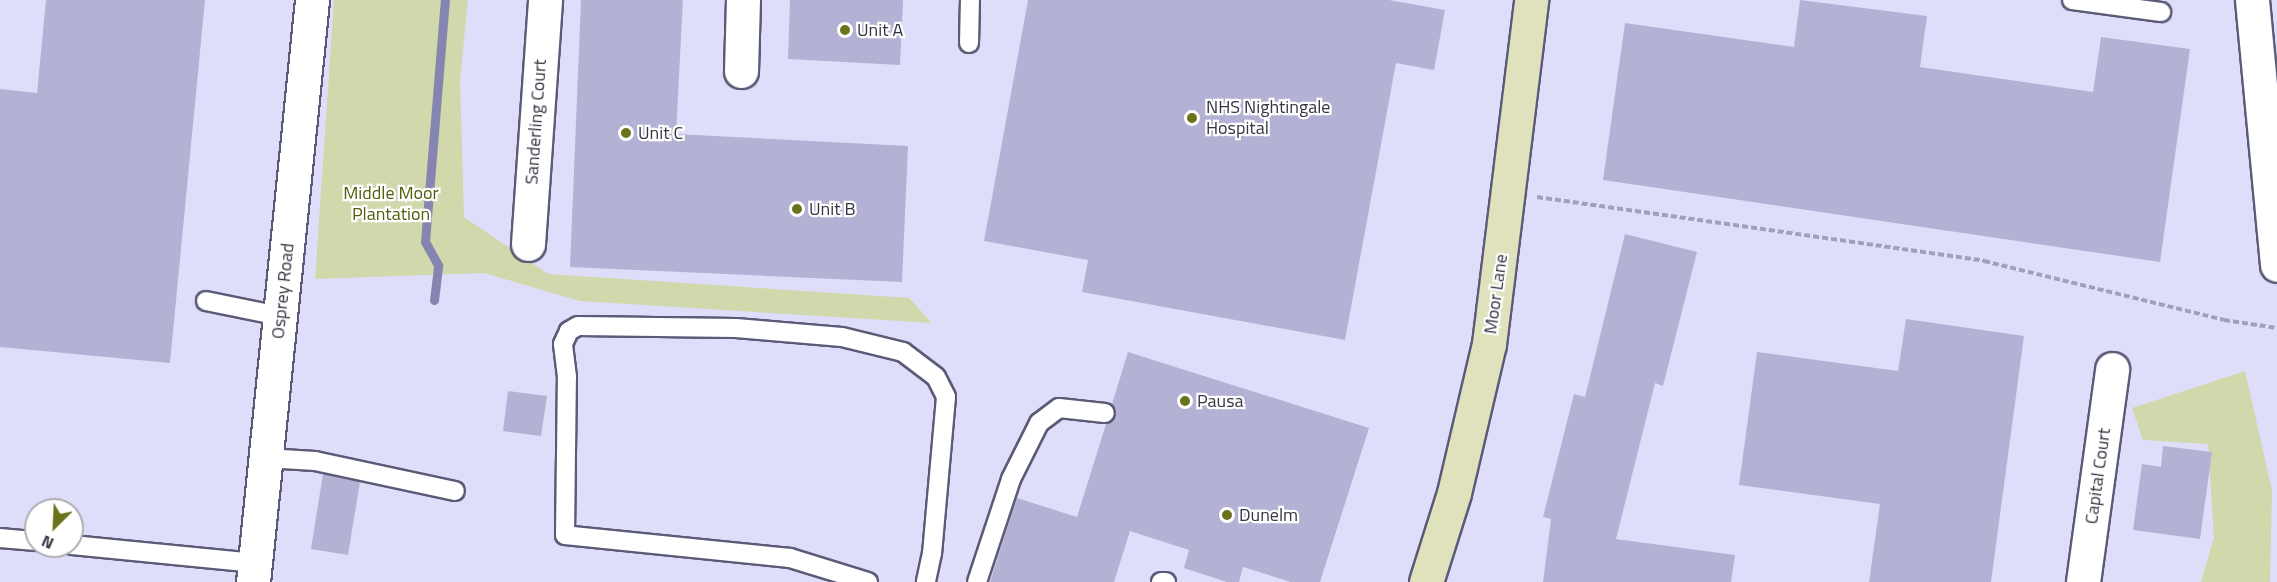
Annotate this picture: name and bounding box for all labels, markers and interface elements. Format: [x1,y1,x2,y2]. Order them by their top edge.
place label: Unit A [857,19,903,41]
marker: Unit A [838,23,852,37]
street label: Sanderling Court [521,59,551,185]
place label: NHS Nightingale Hospital [1206,97,1330,140]
marker: NHS Nightingale Hospital [1183,109,1201,127]
place label: Unit C [638,122,683,144]
marker: Unit C [619,126,633,140]
park label: Middle Moor Plantation [343,183,439,226]
place label: Unit B [809,198,856,220]
marker: Unit B [790,202,804,216]
street label: Osprey Road [267,242,299,340]
street label: Moor Lane [1480,253,1512,335]
place label: Pausa [1197,390,1244,412]
marker: Pausa [1178,394,1192,408]
street label: Capital Court [2081,427,2115,525]
north arrow [24,498,84,558]
place label: Dunelm [1239,504,1298,526]
marker: Dunelm [1220,508,1234,522]
text: N [38,529,57,556]

